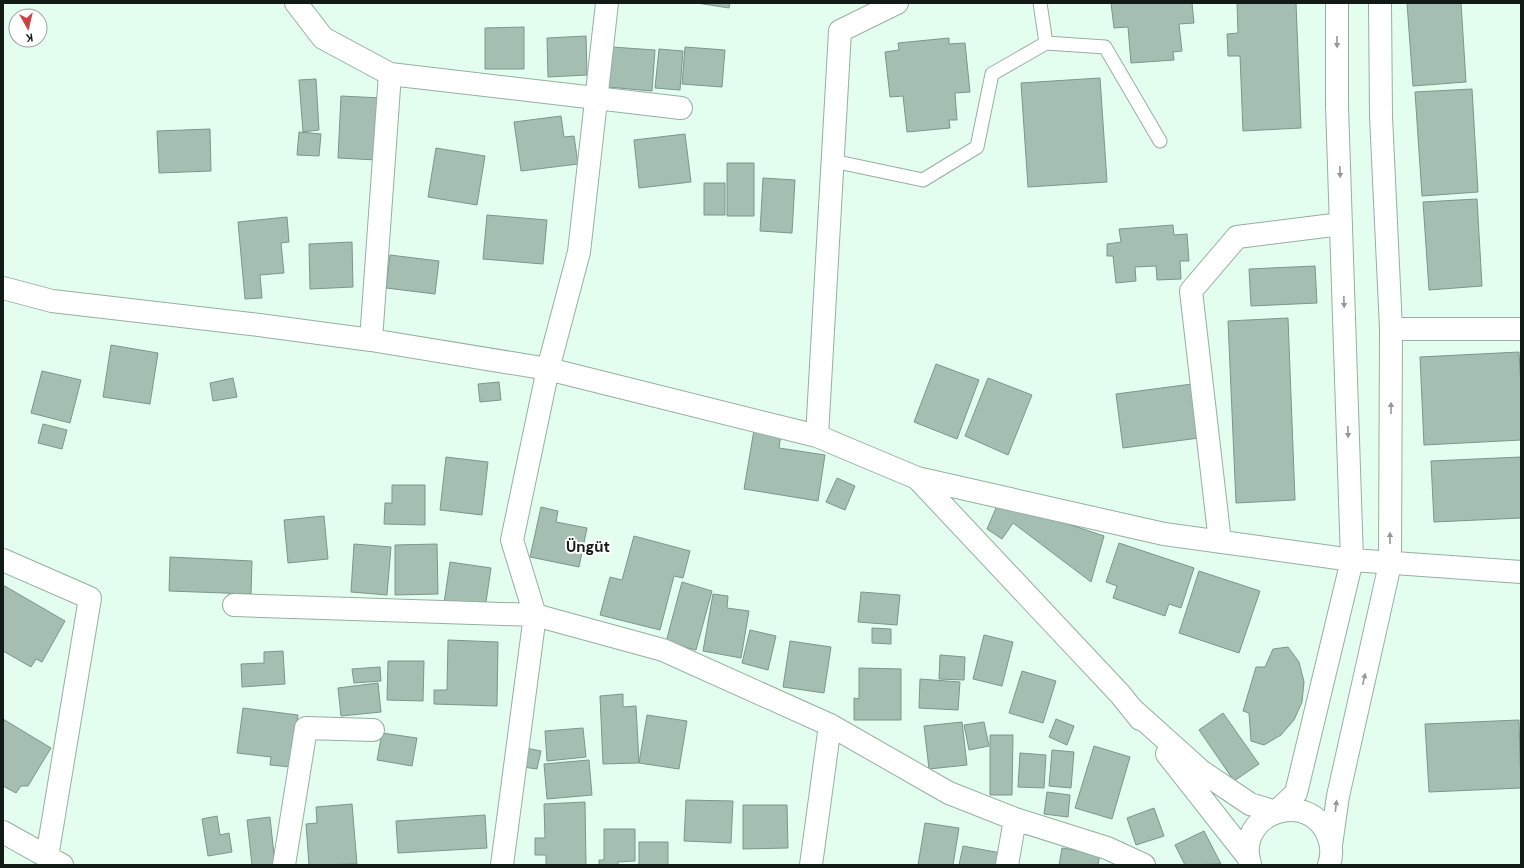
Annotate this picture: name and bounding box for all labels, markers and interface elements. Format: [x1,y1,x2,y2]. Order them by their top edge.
north arrow [8,8,48,48]
text: K [25,30,34,45]
one-way arrow [1334,36,1340,49]
one-way arrow [1336,166,1343,178]
one-way arrow [1341,296,1347,309]
one-way arrow [1388,401,1394,414]
one-way arrow [1345,426,1351,439]
one-way arrow [1387,531,1393,544]
district label: Üngüt [566,537,610,557]
one-way arrow [1361,673,1367,685]
one-way arrow [1333,800,1339,812]

